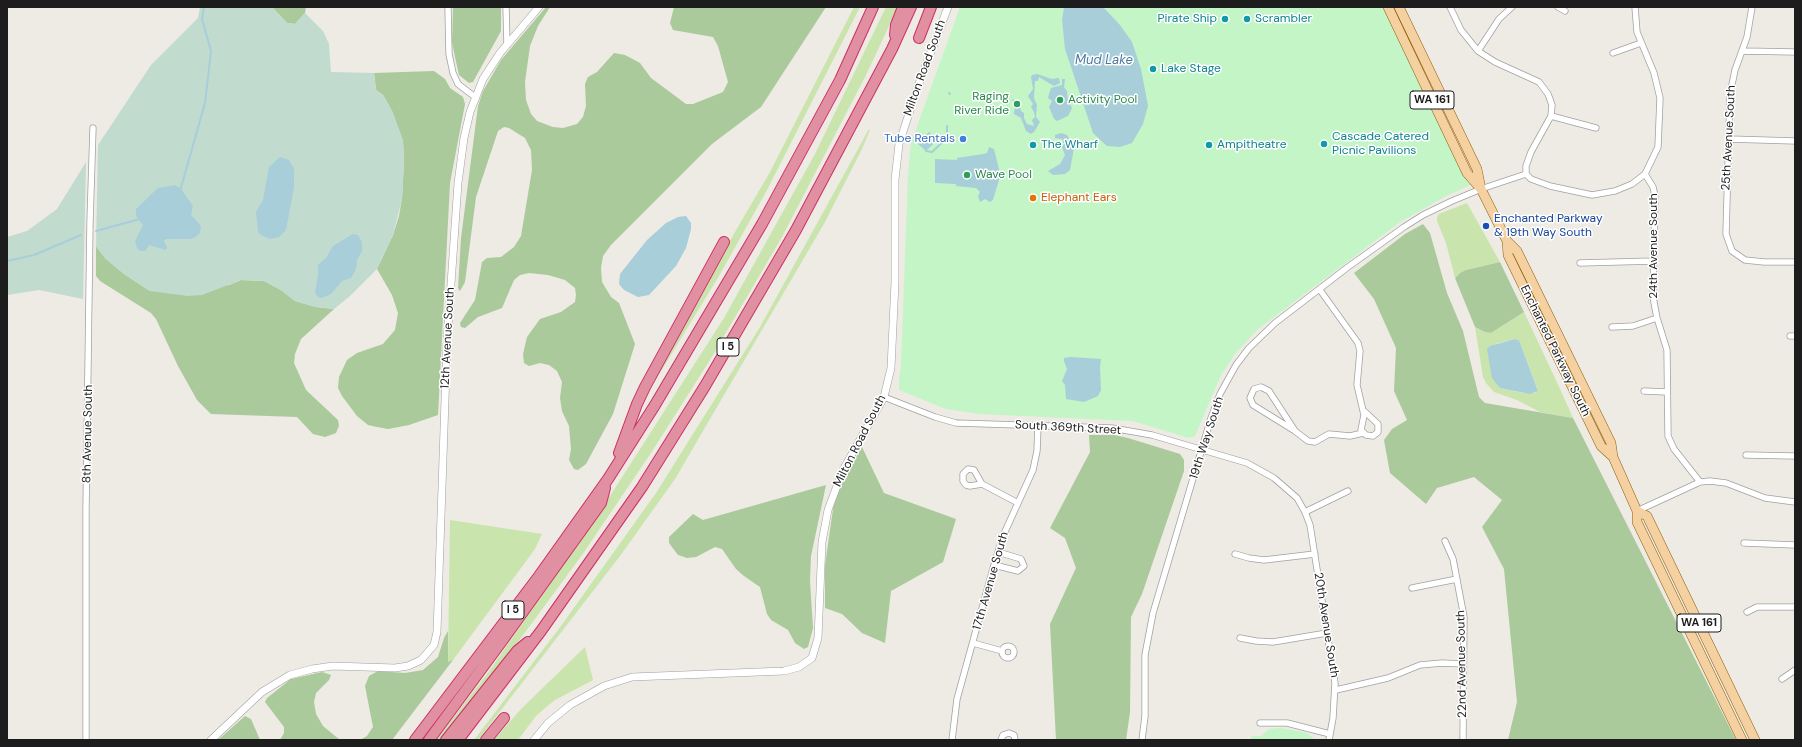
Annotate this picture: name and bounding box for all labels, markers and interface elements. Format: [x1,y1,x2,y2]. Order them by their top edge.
place label: Pirate Ship [1158,12,1217,26]
place label: Scrambler [1255,12,1312,26]
marker: Pirate Ship [1220,14,1230,24]
marker: Scrambler [1242,14,1252,24]
street label: Milton Road South [901,18,949,118]
water label: Mud Lake [1075,53,1133,69]
place label: Lake Stage [1161,62,1221,76]
marker: Lake Stage [1148,64,1158,74]
street label: 25th Avenue South [1719,85,1739,191]
place label: Raging River Ride [954,90,1009,118]
road number: WA 161 [1410,91,1454,109]
place label: Activity Pool [1068,93,1137,107]
marker: Activity Pool [1055,95,1065,105]
marker: Raging River Ride [1012,99,1022,109]
place label: Cascade Catered Picnic Pavilions [1332,130,1429,158]
place label: Tube Rentals [884,132,955,146]
marker: Tube Rentals [958,134,968,144]
place label: The Wharf [1041,138,1098,152]
place label: Ampitheatre [1217,138,1287,152]
marker: Cascade Catered Picnic Pavilions [1319,139,1329,149]
marker: The Wharf [1028,140,1038,150]
marker: Ampitheatre [1204,140,1214,150]
place label: Wave Pool [975,168,1032,182]
marker: Wave Pool [962,170,972,180]
place label: Elephant Ears [1041,191,1117,205]
marker: Elephant Ears [1028,193,1038,203]
street label: 24th Avenue South [1647,193,1661,299]
place label: Enchanted Parkway & 19th Way South [1494,212,1603,240]
marker: Enchanted Parkway & 19th Way South [1481,221,1491,231]
street label: Enchanted Parkway South [1517,283,1593,419]
street label: 12th Avenue South [438,287,458,389]
road number: I 5 [717,338,739,356]
street label: 8th Avenue South [80,385,96,483]
street label: Milton Road South [831,393,889,489]
street label: 19th Way South [1187,395,1227,481]
street label: South 369th Street [1014,418,1122,438]
street label: 17th Avenue South [970,530,1012,632]
street label: 20th Avenue South [1311,571,1341,679]
road number: I 5 [502,601,524,619]
street label: 22nd Avenue South [1454,610,1470,718]
road number: WA 161 [1677,614,1721,632]

